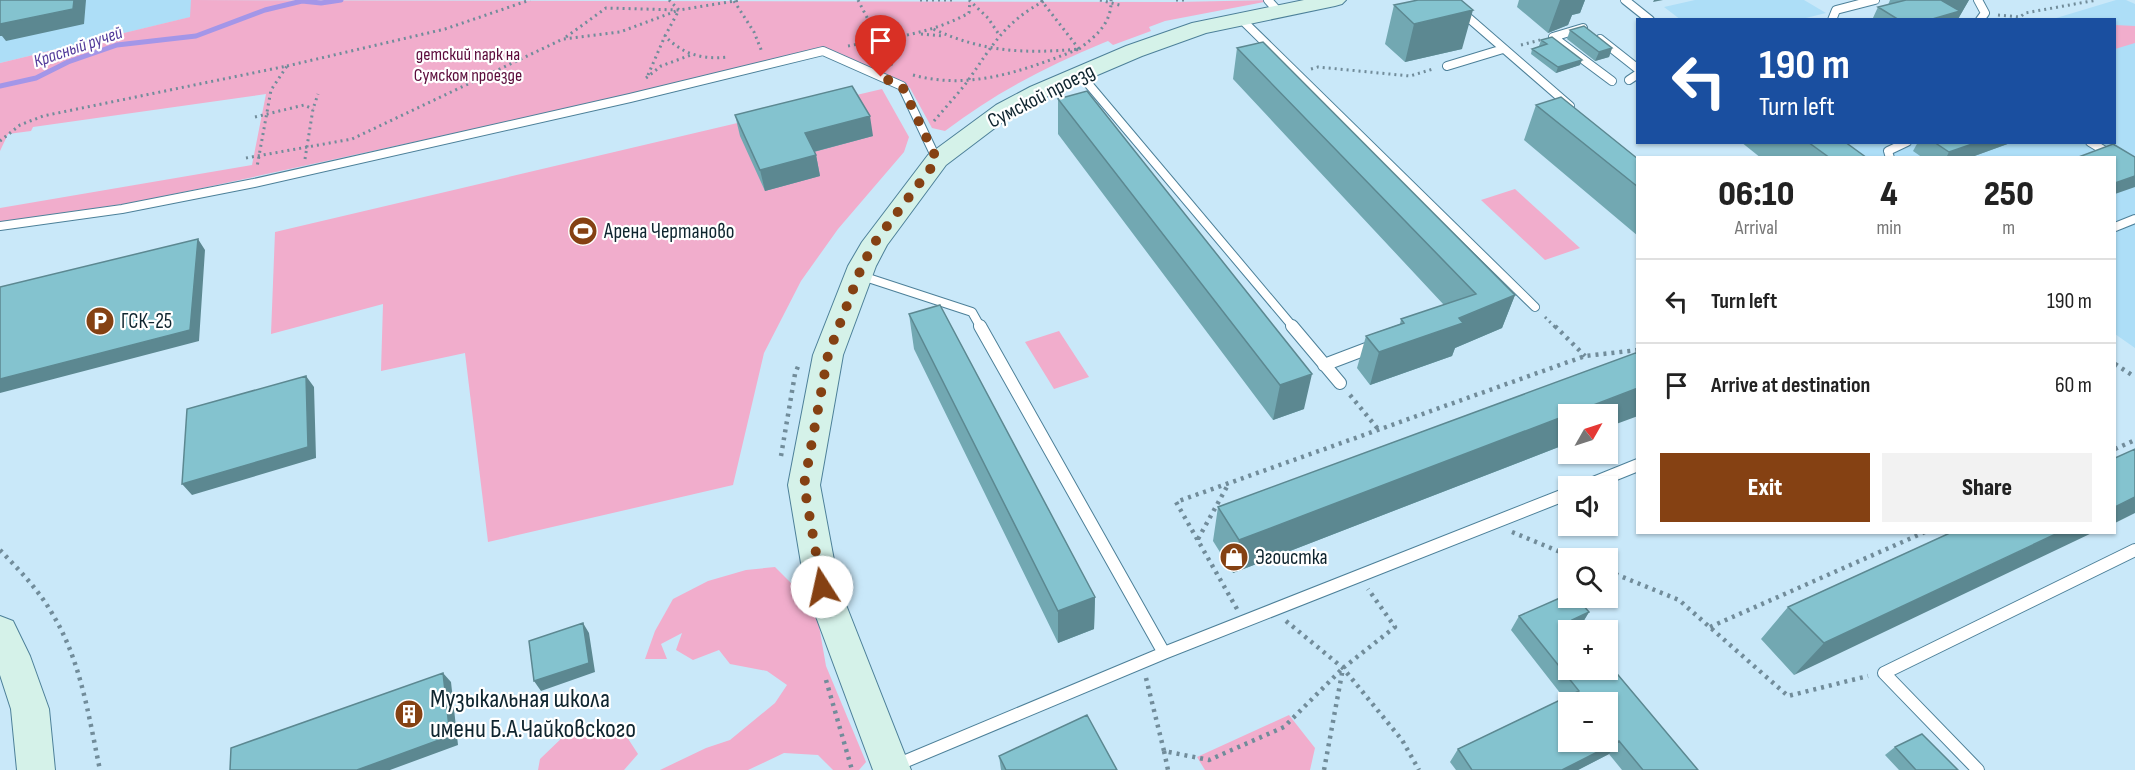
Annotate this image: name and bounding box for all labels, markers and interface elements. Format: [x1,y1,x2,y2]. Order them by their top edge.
pin [855,15,906,77]
water label: Красный ручей [31,22,126,72]
icon: arrive [864,24,897,57]
text: 190 m [1759,40,1850,91]
icon: left [1660,42,1738,120]
park label: детский парк на Сумском проезде [414,44,522,86]
street label: Сумской проезд [983,58,1099,134]
text: Turn left [1759,91,1835,123]
text: 06:10 [1718,173,1794,216]
text: 4 [1880,173,1898,216]
text: 250 [1984,173,2034,216]
sports icon: Арена Чертаново [567,215,599,247]
text: Arrival [1735,216,1778,240]
text: min [1876,216,1902,240]
text: m [2002,216,2015,240]
place label: Арена Чертаново [603,219,735,244]
icon: left [1660,285,1693,318]
text: Turn left [1711,288,1777,315]
text: 190 m [2047,288,2092,315]
parking icon: ГСК-25 [84,305,116,337]
place label: ГСК-25 [121,309,172,334]
icon: arrive [1660,369,1693,402]
text: Arrive at destination [1711,372,1870,399]
text: 60 m [2055,372,2092,399]
north arrow [1558,404,1618,464]
map controls [1558,404,1618,752]
button: Exit [1660,453,1870,522]
button: Share [1882,453,2092,522]
button: sound [1558,476,1618,536]
shop icon: Эгоистка [1218,541,1250,573]
place label: Эгоистка [1255,545,1328,570]
button: search [1558,548,1618,608]
position arrow [790,555,854,619]
button: + [1558,620,1618,680]
place label: Музыкальная школа имени Б.А.Чайковского [430,684,636,745]
button: − [1558,692,1618,752]
building icon: Музыкальная школа имени Б.А.Чайковского [393,698,425,730]

